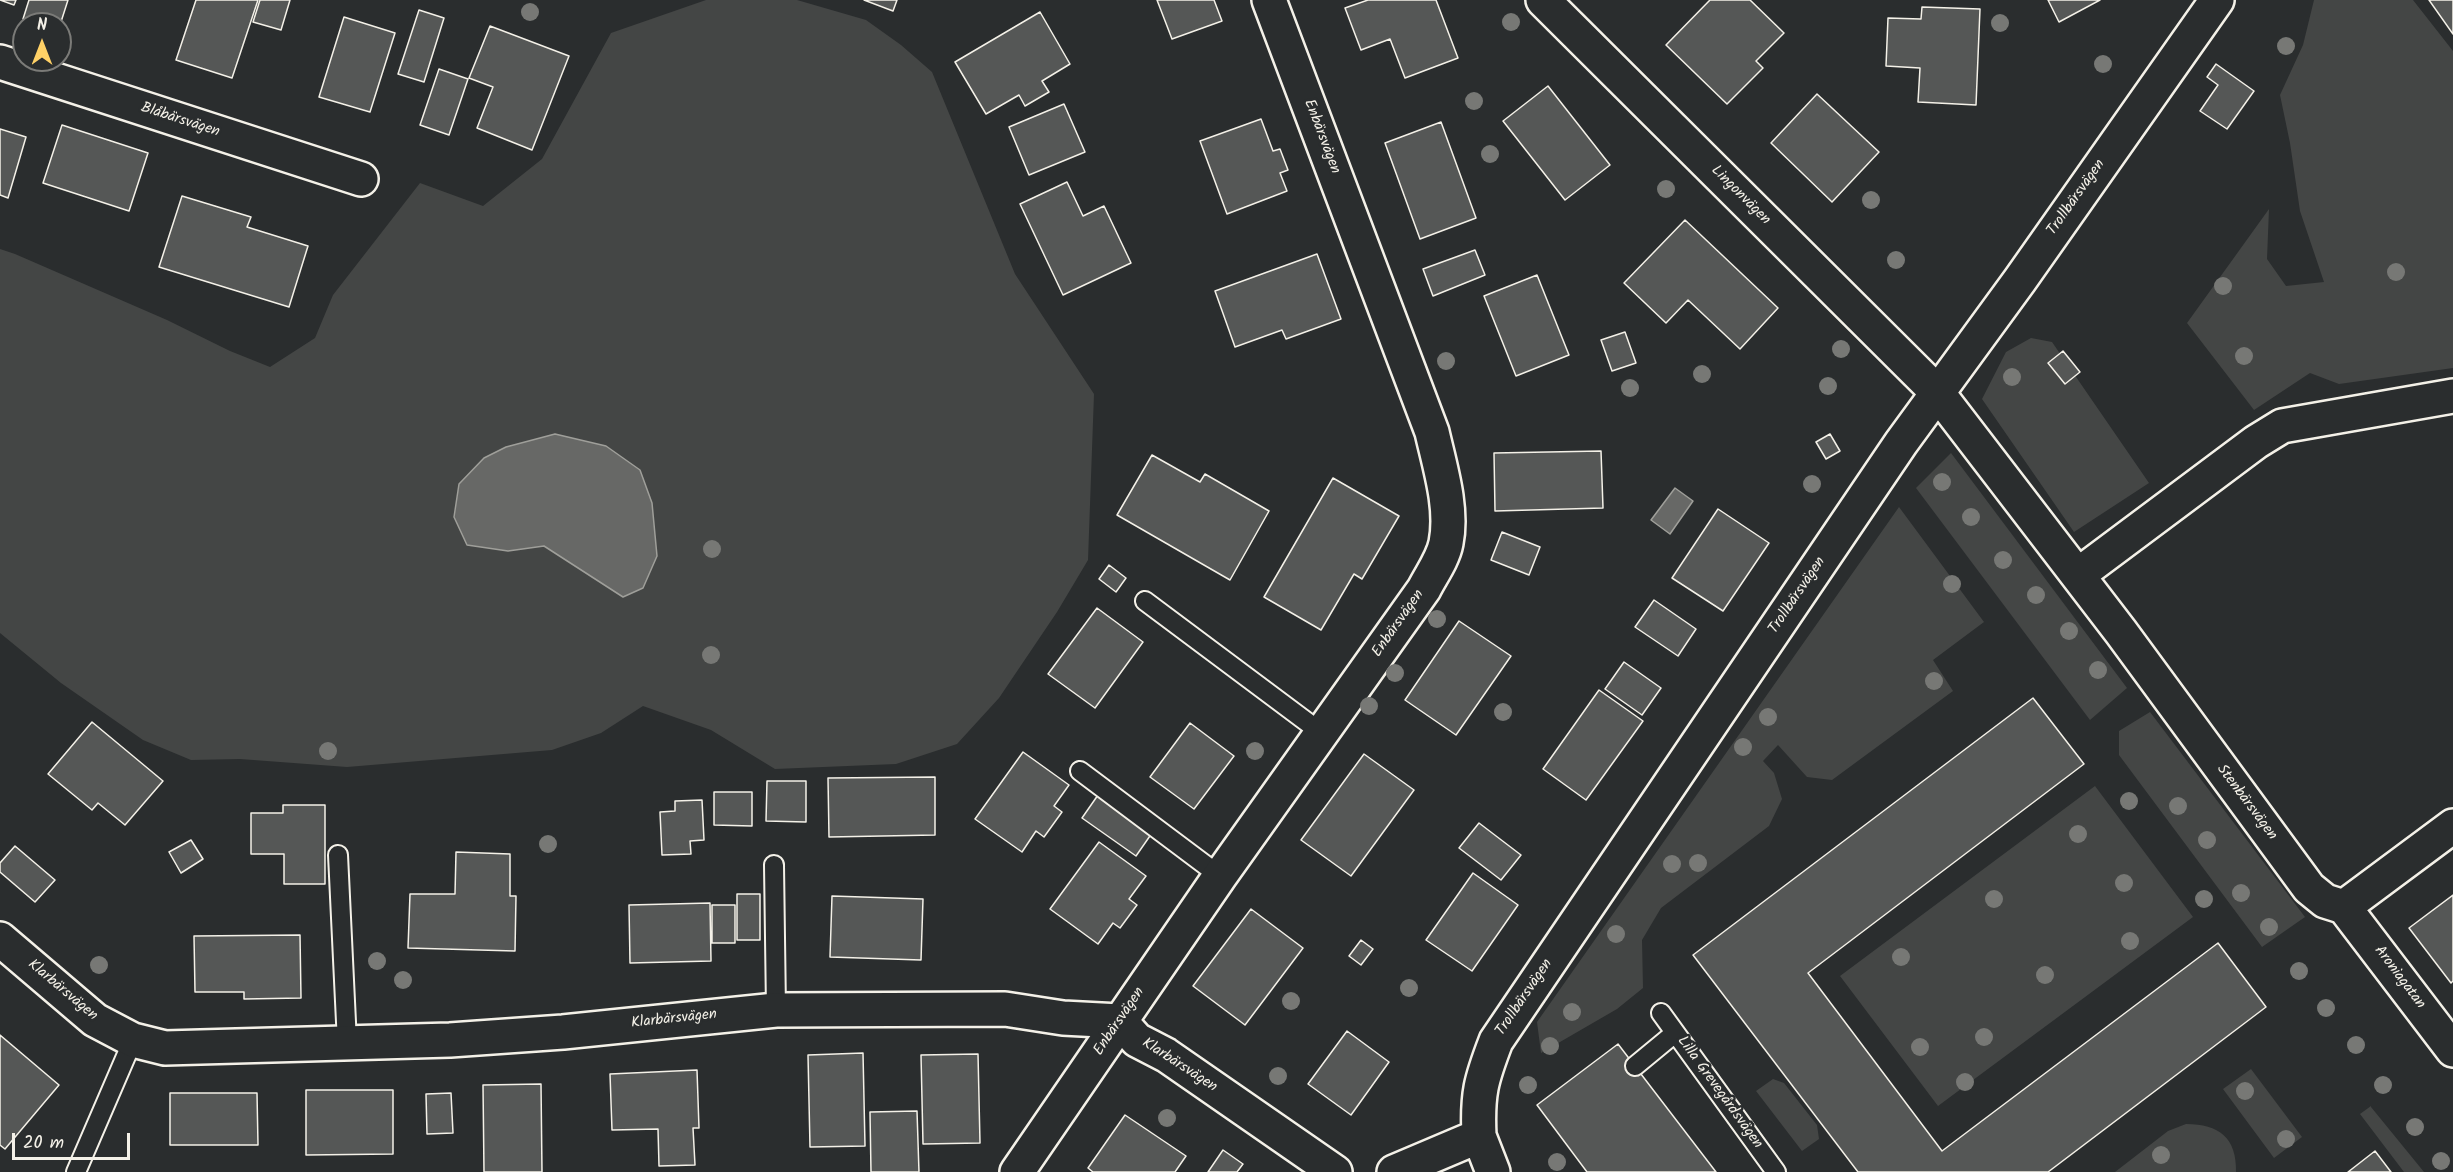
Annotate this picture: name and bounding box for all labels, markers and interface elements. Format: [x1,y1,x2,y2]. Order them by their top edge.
north arrow [12,12,72,72]
text: N [37,13,47,38]
street label: Enbärsvägen [1299,97,1343,177]
street label: Blåbärsvägen [138,100,222,142]
street label: Trollbärsvägen [2044,156,2110,240]
street label: Lingonvägen [1706,162,1774,230]
street label: Trollbärsvägen [1766,554,1830,638]
street label: Enbärsvägen [1369,587,1429,661]
street label: Stenbärsvägen [2212,762,2280,844]
street label: Aroniagatan [2369,943,2429,1013]
street label: Klarbärsvägen [23,956,101,1026]
street label: Trollbärsvägen [1493,956,1557,1040]
street label: Enbärsvägen [1091,984,1149,1060]
street label: Klarbärsvägen [630,1007,718,1033]
street label: Lilla Grevegårdsvägen [1672,1033,1766,1153]
street label: Klarbärsvägen [1138,1035,1220,1097]
scale bar [15,1121,134,1159]
text: 20 m [23,1129,64,1158]

